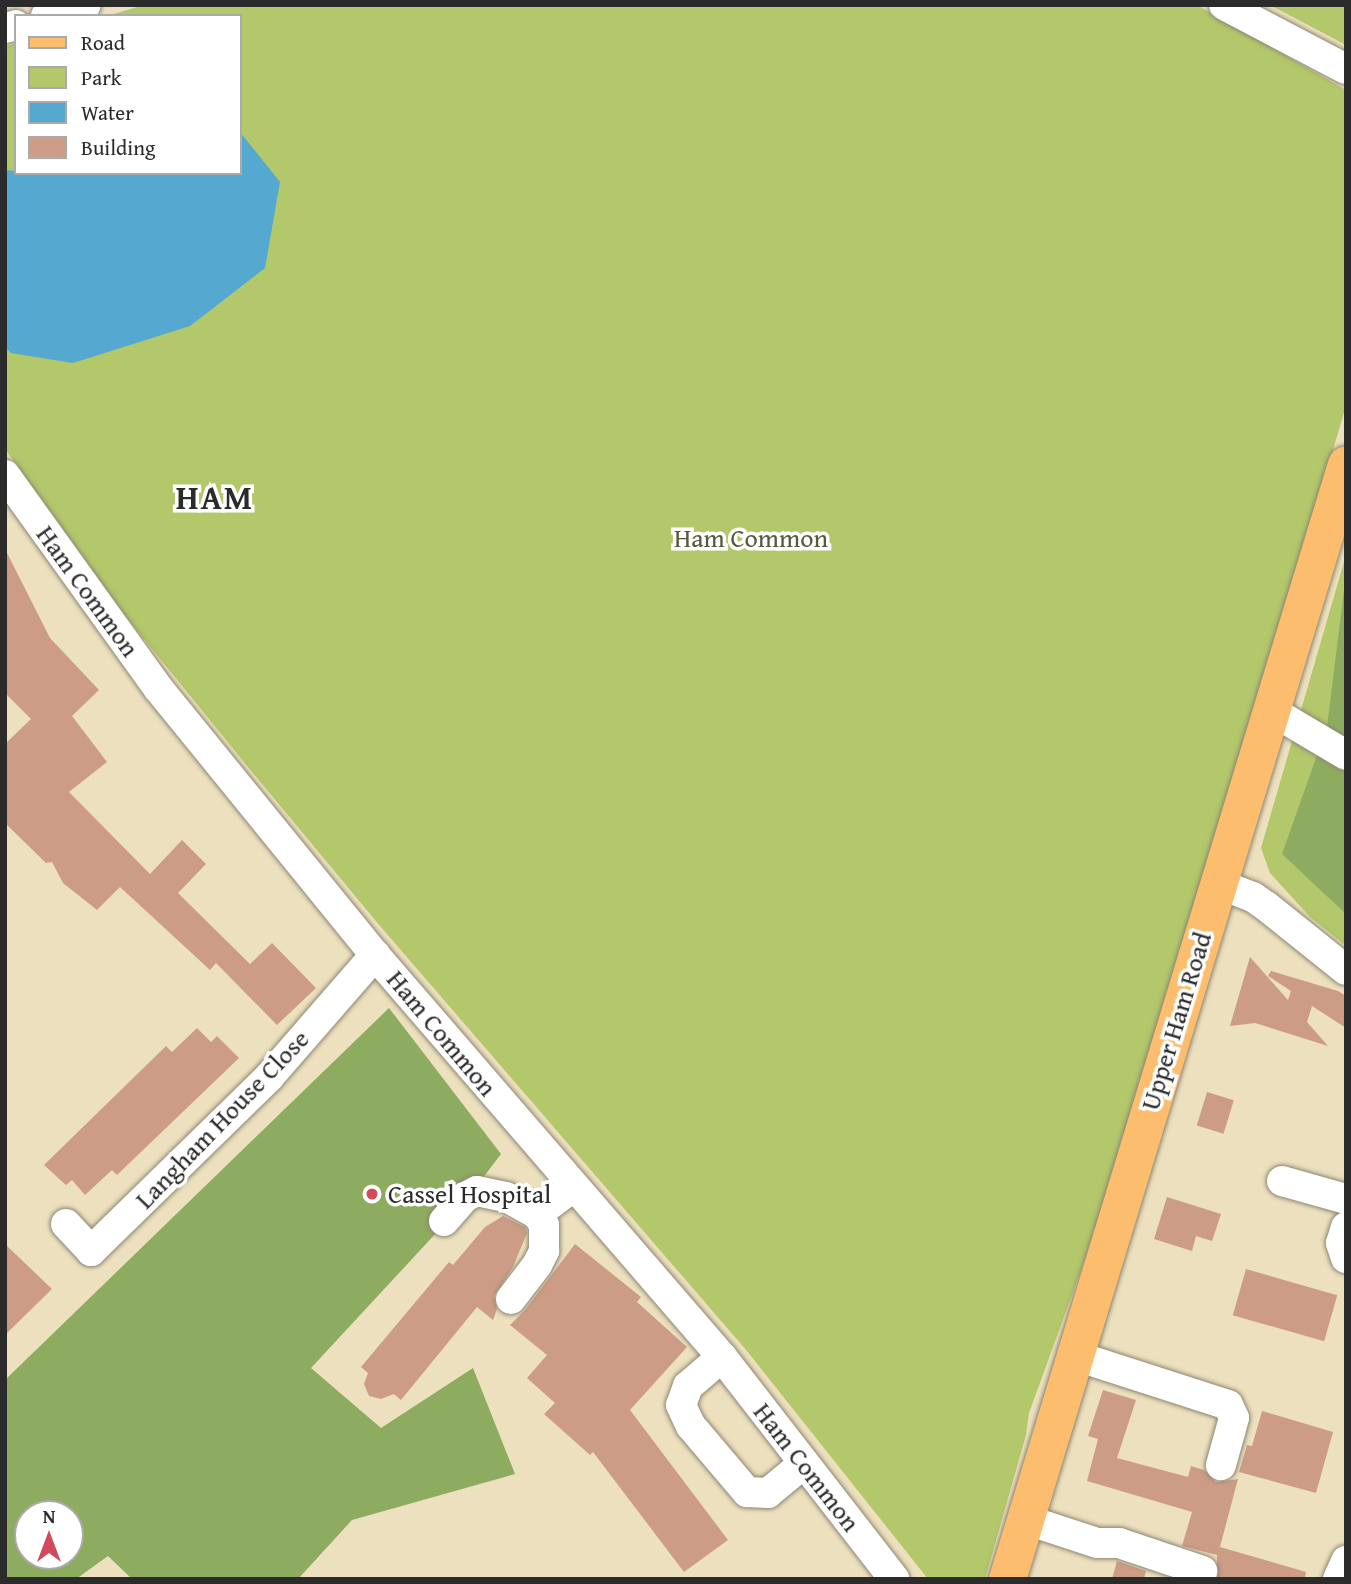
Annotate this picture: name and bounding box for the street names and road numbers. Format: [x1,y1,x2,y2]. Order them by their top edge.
street label: Ham Common [30,519,146,663]
street label: Upper Ham Road [1134,928,1218,1114]
street label: Ham Common [380,964,504,1102]
street label: Langham House Close [129,1023,315,1215]
street label: Ham Common [747,1397,867,1537]

